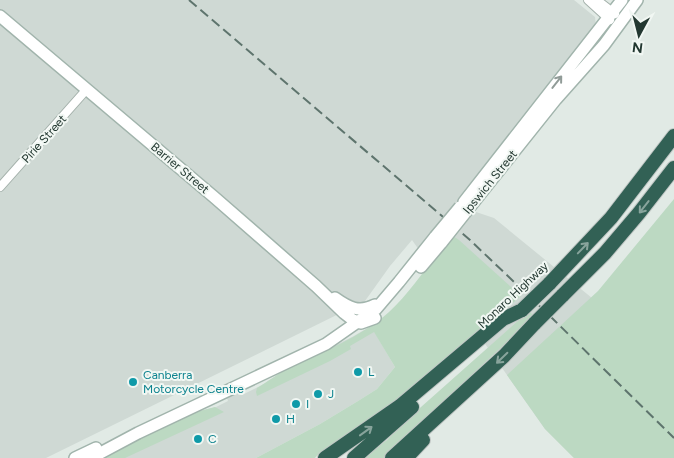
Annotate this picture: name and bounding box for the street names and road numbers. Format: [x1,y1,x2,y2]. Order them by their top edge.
street label: Pirie Street [19,112,69,166]
street label: Barrier Street [148,140,212,197]
street label: Ipswich Street [460,147,520,217]
street label: Monaro Highway [475,258,552,331]

